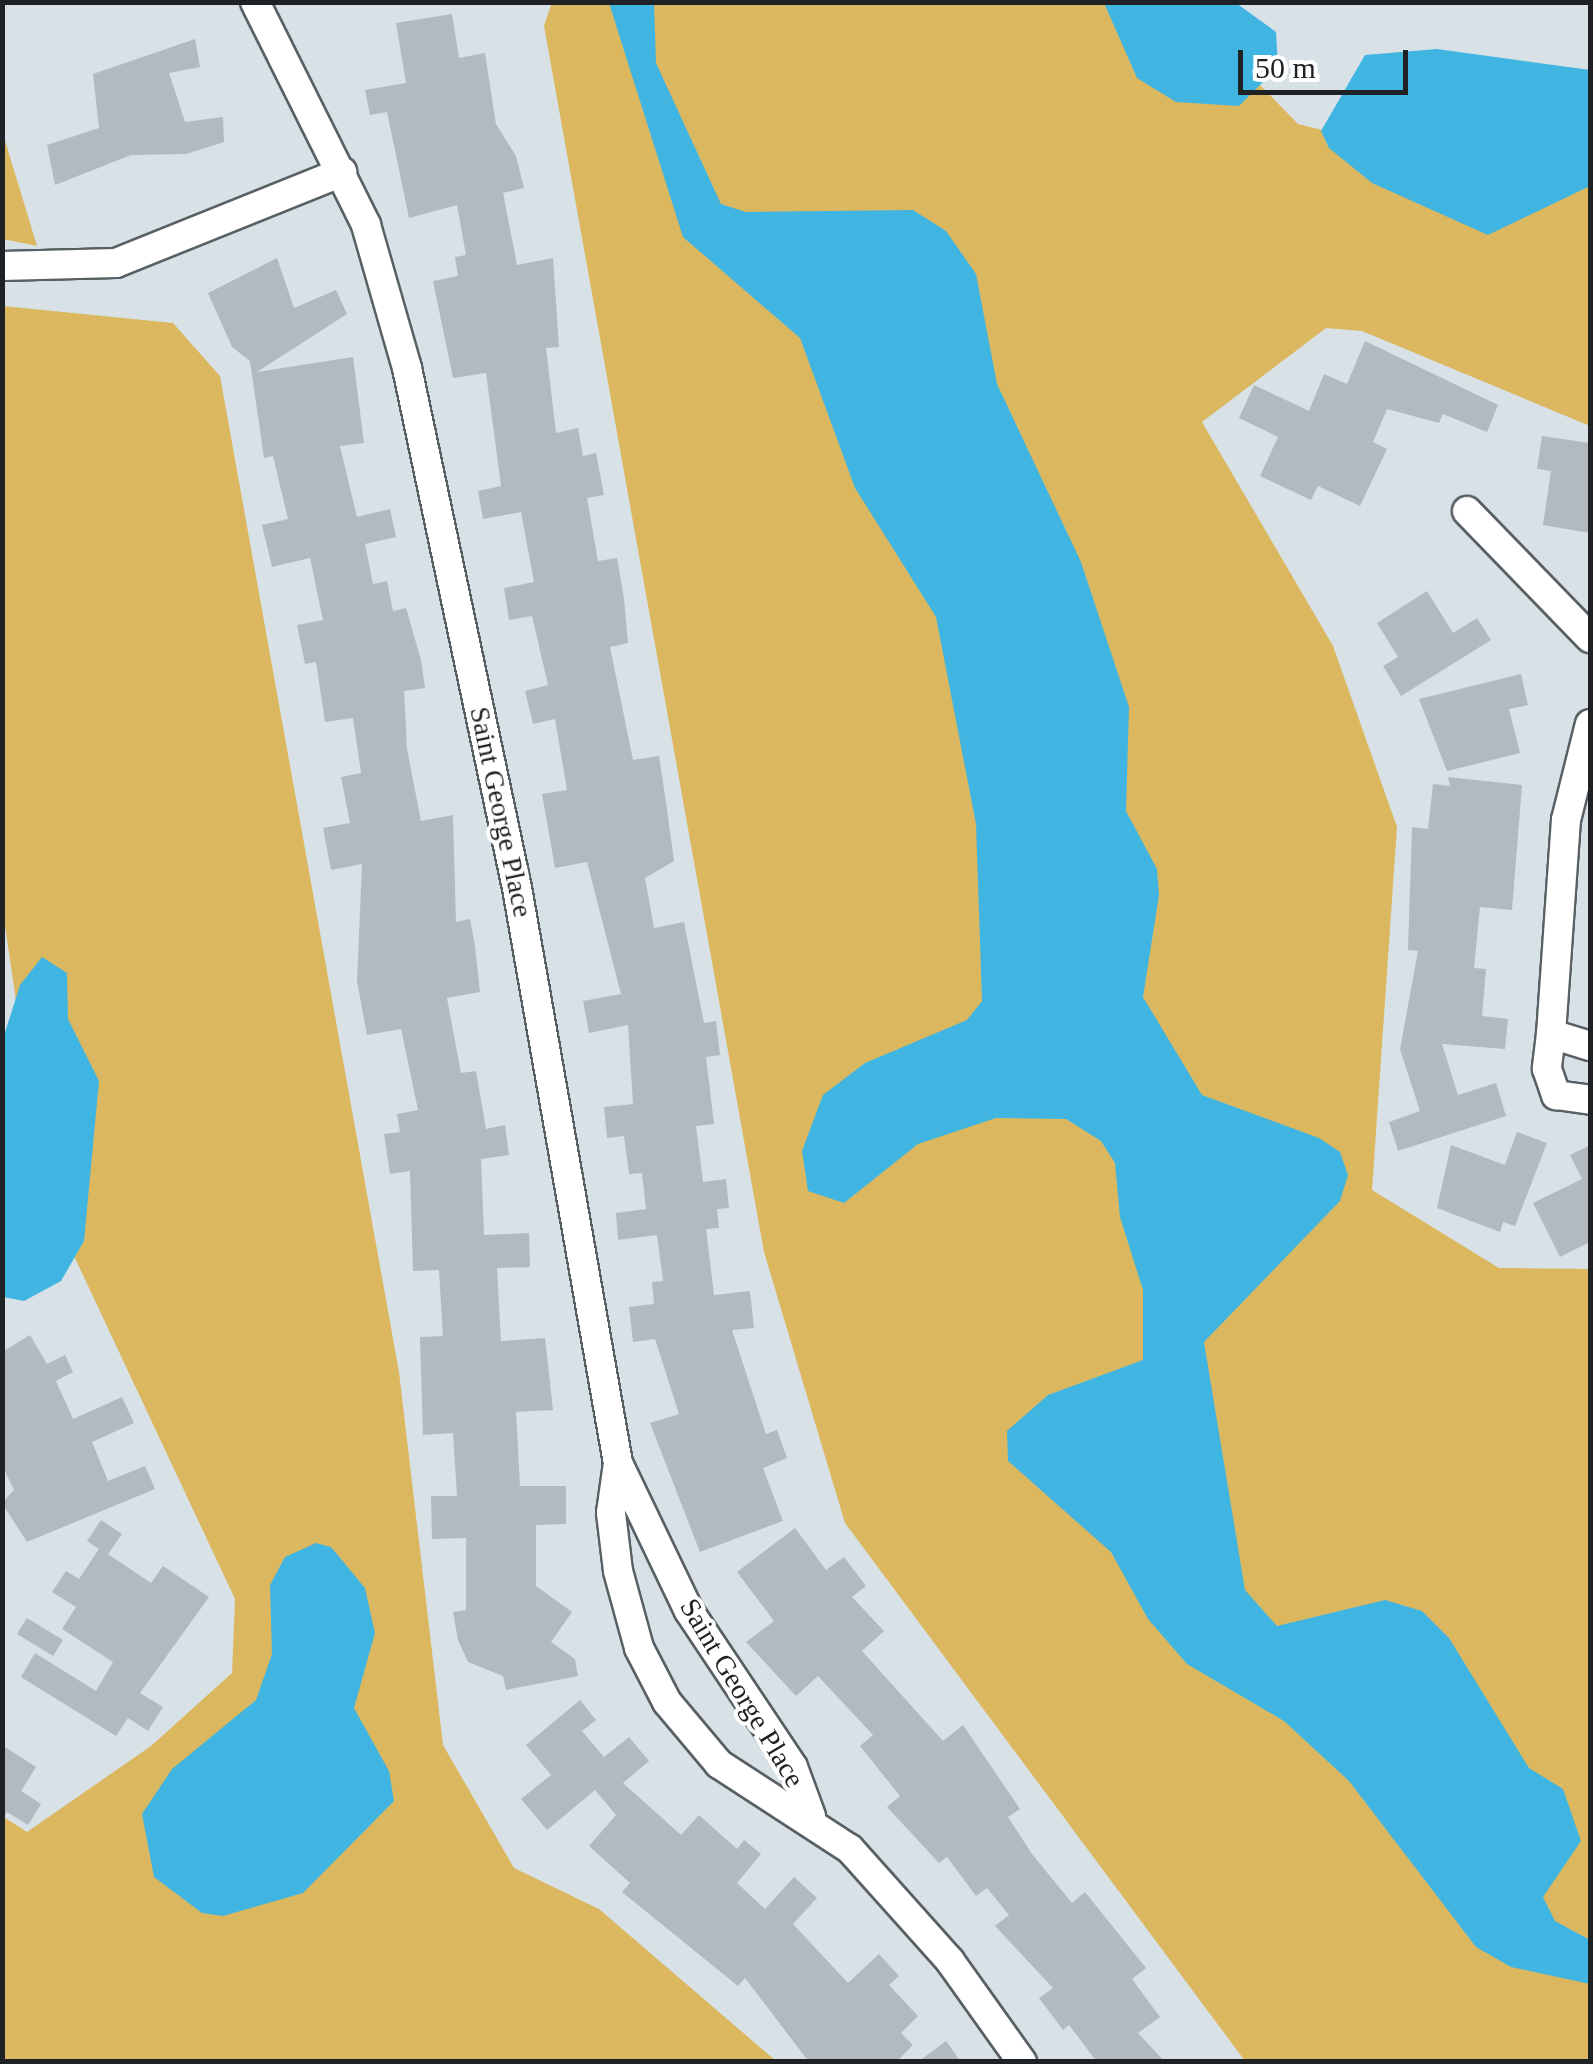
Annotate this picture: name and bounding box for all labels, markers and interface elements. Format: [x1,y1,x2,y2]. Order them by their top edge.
scale bar [1243,30,1413,92]
text: 50 m [1255,51,1316,84]
street label: Saint George Place [462,704,540,920]
street label: Saint George Place [672,1593,812,1793]

